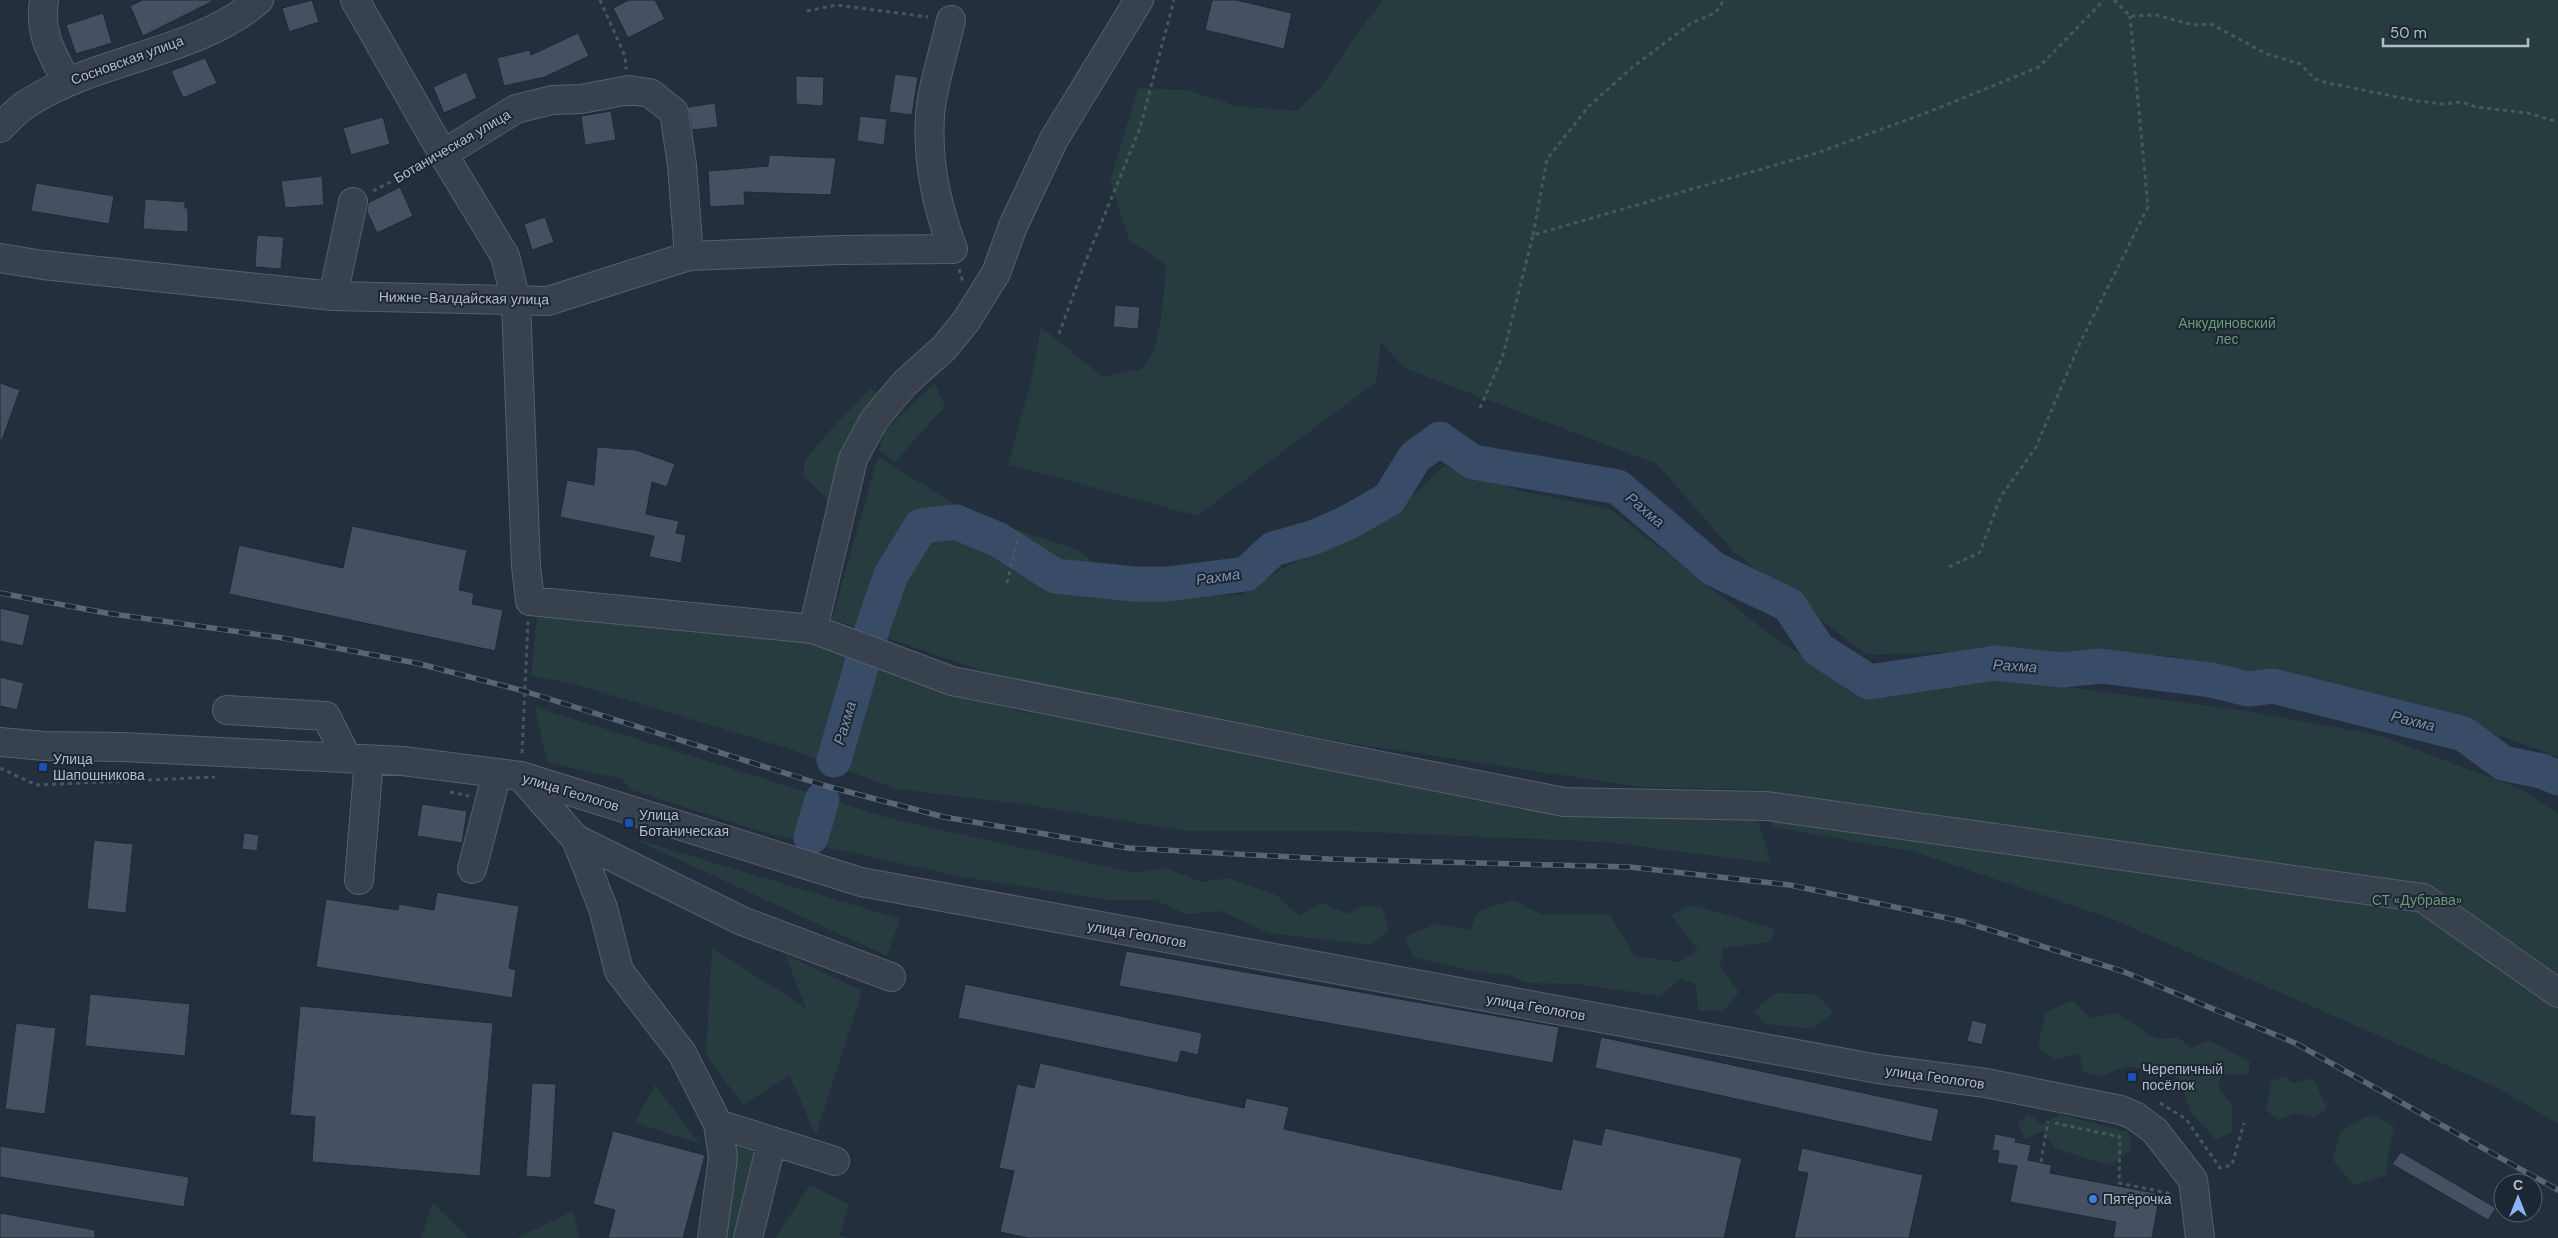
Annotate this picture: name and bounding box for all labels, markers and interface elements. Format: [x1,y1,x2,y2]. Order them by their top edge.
scale bar [2383,15,2528,47]
text: 50 m [2390,23,2427,43]
street label: Сосновская улица [68,31,186,89]
street label: Ботаническая улица [390,105,514,187]
street label: Нижне-Валдайская улица [379,288,550,308]
park label: Анкудиновский лес [2178,314,2276,348]
water label: Рахма [1622,488,1668,532]
water label: Рахма [1195,564,1241,590]
water label: Рахма [1992,654,2038,678]
water label: Рахма [829,699,861,747]
water label: Рахма [2389,706,2437,736]
place label: Улица Шапошникова [53,750,145,784]
marker: Улица Шапошникова [37,761,49,773]
street label: улица Геологов [520,769,622,815]
place label: Улица Ботаническая [639,806,729,840]
marker: Улица Ботаническая [623,817,635,829]
park label: СТ «Дубрава» [2372,891,2462,909]
street label: улица Геологов [1086,916,1188,952]
street label: улица Геологов [1485,989,1587,1025]
place label: Черепичный посёлок [2142,1060,2223,1094]
street label: улица Геологов [1884,1061,1986,1093]
marker: Черепичный посёлок [2126,1071,2138,1083]
north arrow [2493,1173,2543,1223]
text: С [2513,1176,2523,1194]
place label: Пятёрочка [2103,1190,2172,1208]
marker: Пятёрочка [2087,1193,2099,1205]

